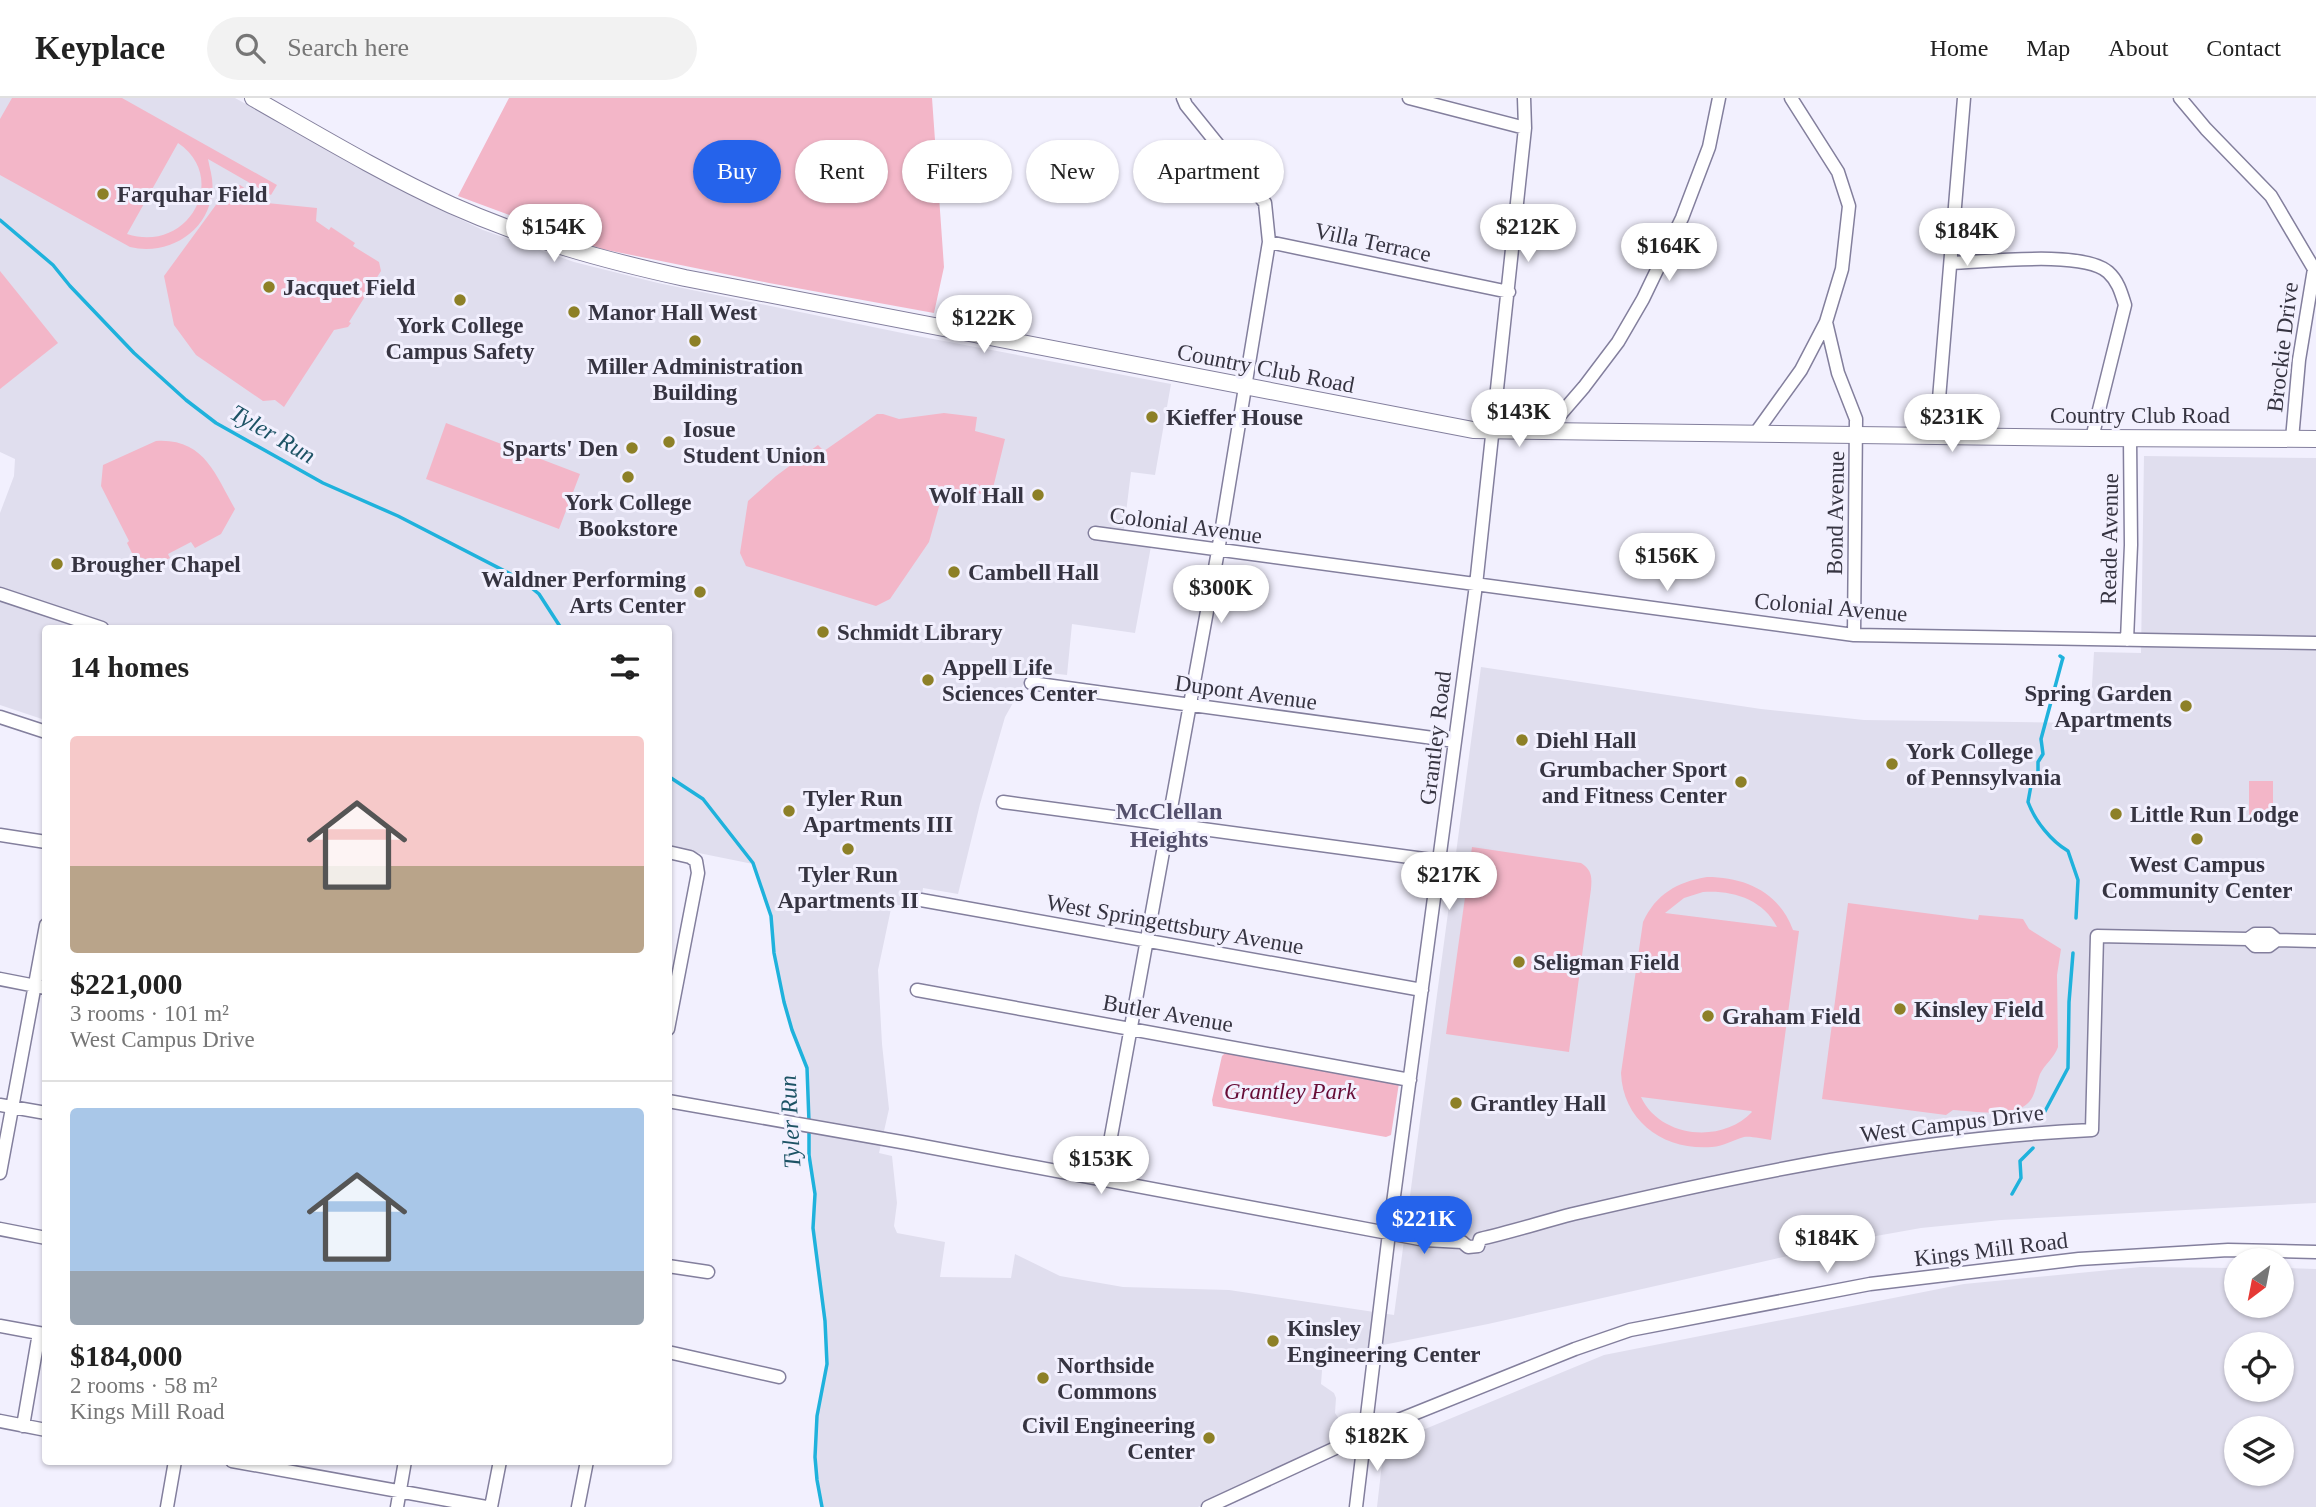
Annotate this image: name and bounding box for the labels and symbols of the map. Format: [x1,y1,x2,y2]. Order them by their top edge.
place label: Farquhar Field [117,182,268,207]
marker: Farquhar Field [95,186,111,202]
pin: $154K [505,204,603,264]
pin: $212K [1479,204,1577,264]
pin: $184K [1918,208,2016,268]
street label: Villa Terrace [1312,218,1433,267]
pin: $164K [1620,223,1718,283]
place label: Jacquet Field [283,275,415,300]
marker: Jacquet Field [261,279,277,295]
street label: Brockie Drive [2262,281,2303,414]
marker: York College Campus Safety [452,292,468,308]
pin: $122K [935,296,1033,355]
place label: Manor Hall West [588,300,757,325]
marker: Manor Hall West [566,304,582,320]
place label: York College Campus Safety [386,313,535,364]
marker: Miller Administration Building [687,333,703,349]
street label: Country Club Road [1175,339,1357,398]
place label: Miller Administration Building [587,354,803,405]
pin: $143K [1470,390,1568,449]
pin: $231K [1903,394,2001,454]
water label: Tyler Run [226,399,320,469]
street label: Country Club Road [2050,403,2231,428]
place label: Kieffer House [1166,405,1303,430]
marker: Kieffer House [1144,409,1160,425]
place label: Iosue Student Union [683,417,826,468]
marker: Iosue Student Union [661,434,677,450]
place label: Sparts' Den [502,436,618,461]
marker: Sparts' Den [624,440,640,456]
street label: Bond Avenue [1822,451,1849,575]
marker: York College Bookstore [620,469,636,485]
street label: Reade Avenue [2096,473,2123,605]
place label: Wolf Hall [929,483,1024,508]
marker: Wolf Hall [1030,487,1046,503]
place label: York College Bookstore [564,490,692,541]
street label: Colonial Avenue [1108,502,1264,549]
pin: $156K [1618,533,1716,593]
place label: Brougher Chapel [71,552,241,577]
marker: Brougher Chapel [49,556,65,572]
place label: Cambell Hall [968,560,1099,585]
marker: Cambell Hall [946,564,962,580]
pin: $300K [1172,566,1270,625]
place label: Waldner Performing Arts Center [481,567,686,618]
marker: Waldner Performing Arts Center [692,584,708,600]
street label: Colonial Avenue [1753,588,1909,627]
place label: Schmidt Library [837,620,1003,645]
marker: Schmidt Library [815,624,831,640]
place label: Appell Life Sciences Center [942,655,1097,706]
street label: Grantley Road [1415,669,1456,806]
street label: Dupont Avenue [1173,670,1319,715]
marker: Appell Life Sciences Center [920,672,936,688]
place label: Spring Garden Apartments [2024,681,2172,732]
marker: Spring Garden Apartments [2178,698,2194,714]
place label: Diehl Hall [1536,728,1636,753]
marker: Diehl Hall [1514,732,1530,748]
place label: York College of Pennsylvania [1906,739,2062,790]
marker: York College of Pennsylvania [1884,756,1900,772]
place label: Grumbacher Sport and Fitness Center [1539,757,1727,808]
marker: Grumbacher Sport and Fitness Center [1733,774,1749,790]
place label: Tyler Run Apartments III [803,786,953,837]
district label: McClellan Heights [1116,798,1222,852]
place label: Little Run Lodge [2130,802,2299,827]
marker: Tyler Run Apartments III [781,803,797,819]
marker: Little Run Lodge [2108,806,2124,822]
marker: West Campus Community Center [2189,831,2205,847]
marker: Tyler Run Apartments II [840,841,856,857]
pin: $217K [1400,852,1498,912]
place label: West Campus Community Center [2102,852,2293,903]
place label: Tyler Run Apartments II [777,862,919,913]
street label: West Springettsbury Avenue [1044,890,1306,959]
place label: Seligman Field [1533,950,1680,975]
marker: Seligman Field [1511,954,1527,970]
street label: Butler Avenue [1101,990,1235,1037]
place label: Kinsley Field [1914,997,2044,1022]
marker: Kinsley Field [1892,1001,1908,1017]
place label: Graham Field [1722,1004,1861,1029]
marker: Graham Field [1700,1008,1716,1024]
water label: Tyler Run [775,1075,805,1169]
park label: Grantley Park [1224,1079,1357,1104]
place label: Grantley Hall [1470,1091,1606,1116]
marker: Grantley Hall [1448,1095,1464,1111]
street label: West Campus Drive [1859,1100,2045,1147]
pin: $153K [1052,1136,1150,1196]
pin: $221K [1375,1196,1473,1256]
pin: $184K [1778,1216,1876,1275]
street label: Kings Mill Road [1913,1228,2070,1271]
north arrow [2224,1248,2294,1318]
place label: Kinsley Engineering Center [1287,1316,1481,1367]
marker: Kinsley Engineering Center [1265,1333,1281,1349]
place label: Northside Commons [1057,1353,1157,1404]
marker: Northside Commons [1035,1370,1051,1386]
place label: Civil Engineering Center [1022,1413,1195,1464]
pin: $182K [1328,1414,1426,1473]
marker: Civil Engineering Center [1201,1430,1217,1446]

